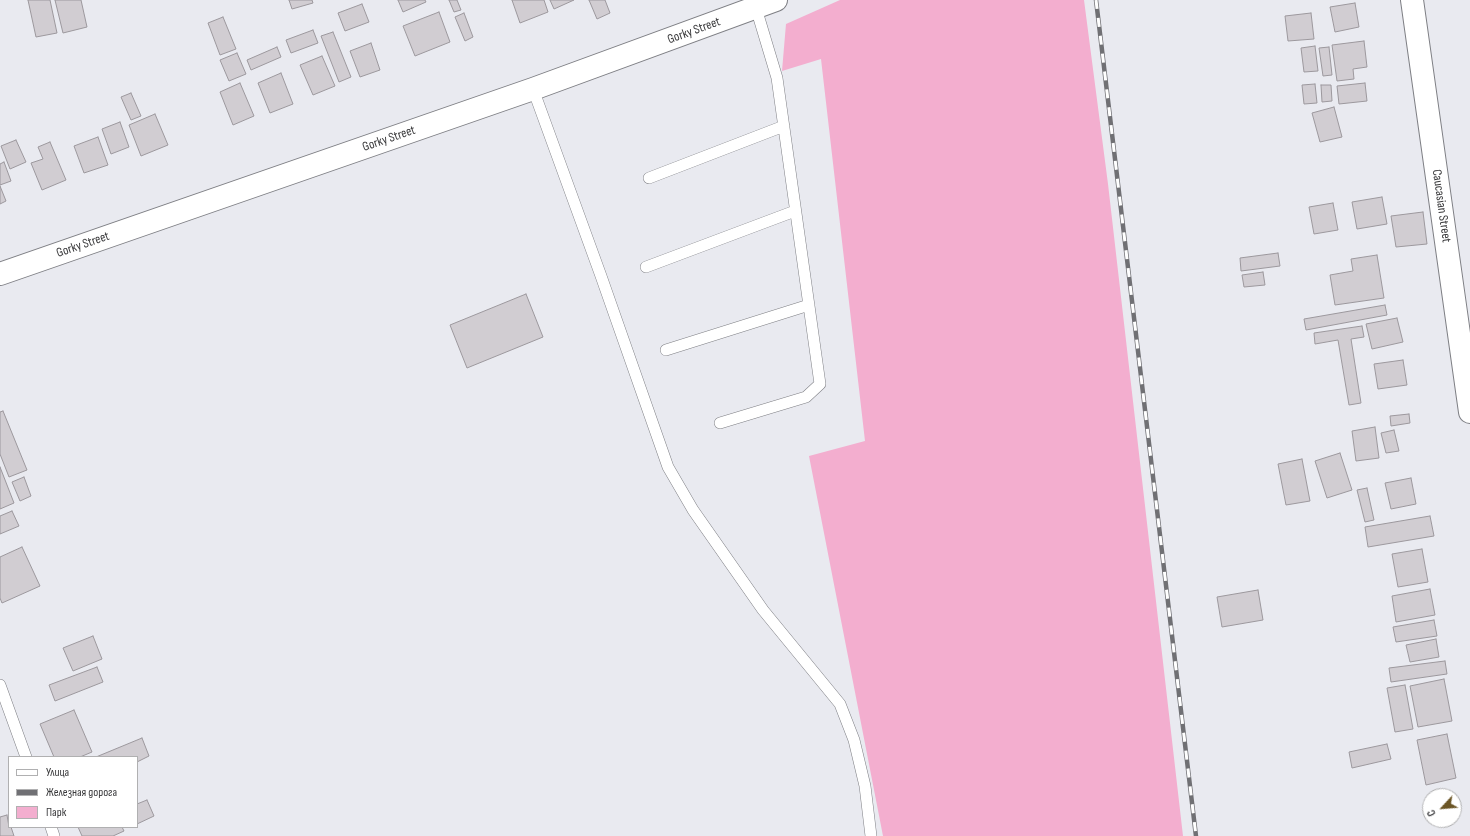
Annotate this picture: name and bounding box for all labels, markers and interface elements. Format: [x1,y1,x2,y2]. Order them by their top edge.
street label: Gorky Street [665,14,723,48]
street label: Gorky Street [360,123,418,155]
street label: Caucasian Street [1428,168,1454,244]
street label: Gorky Street [54,229,112,261]
legend [8,756,138,828]
text: Улица [46,765,69,780]
text: Железная дорога [46,785,117,800]
north arrow [1422,788,1462,828]
text: Парк [46,805,66,820]
text: С [1425,808,1439,818]

